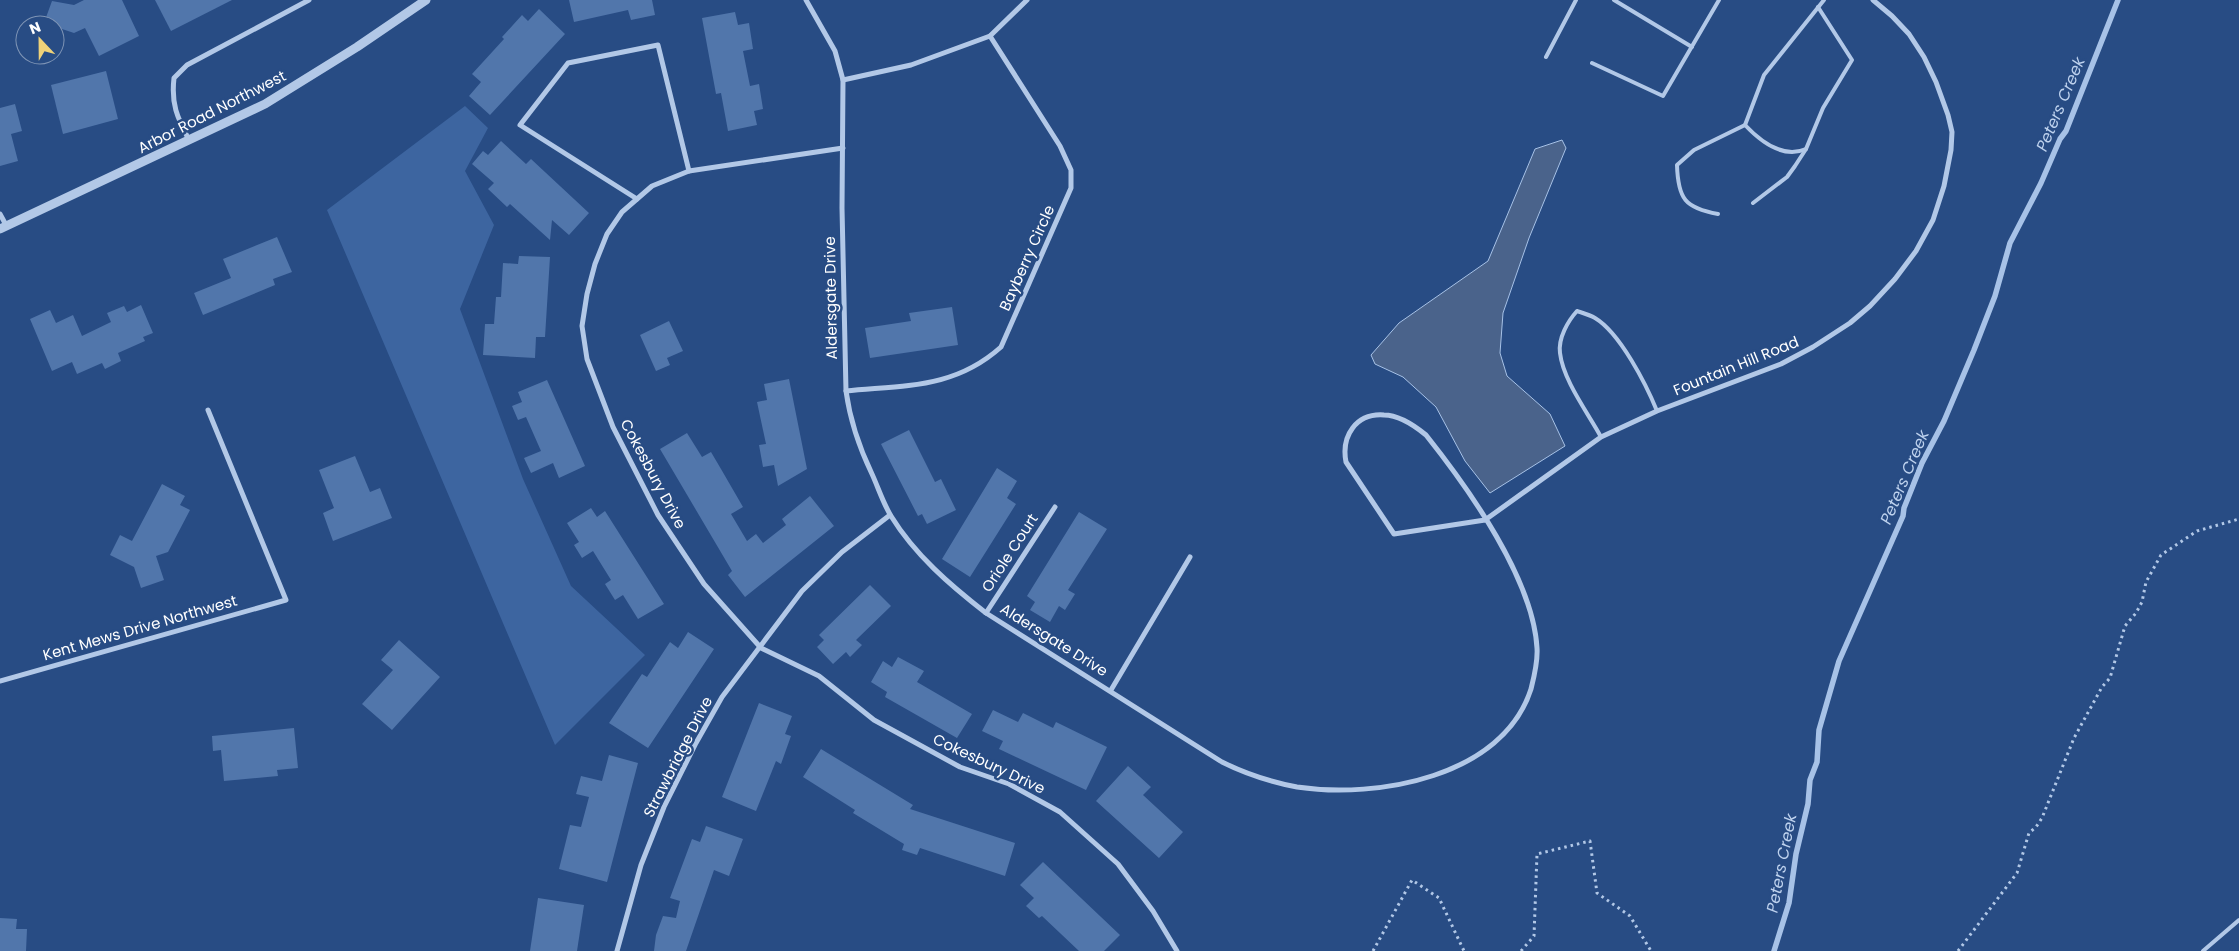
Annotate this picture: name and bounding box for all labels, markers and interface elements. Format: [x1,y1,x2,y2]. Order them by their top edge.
north arrow [15,15,65,65]
text: N [27,17,44,39]
water label: Peters Creek [2030,53,2091,155]
street label: Arbor Road Northwest [134,65,289,158]
street label: Bayberry Circle [994,202,1059,314]
street label: Aldersgate Drive [819,236,842,360]
street label: Fountain Hill Road [1670,331,1802,400]
street label: Cokesbury Drive [616,415,691,532]
water label: Peters Creek [1874,426,1935,528]
street label: Oriole Court [976,509,1043,596]
street label: Kent Mews Drive Northwest [40,590,239,665]
street label: Aldersgate Drive [996,598,1112,681]
street label: Strawbridge Drive [638,693,717,821]
street label: Cokesbury Drive [930,728,1049,799]
water label: Peters Creek [1761,811,1803,915]

